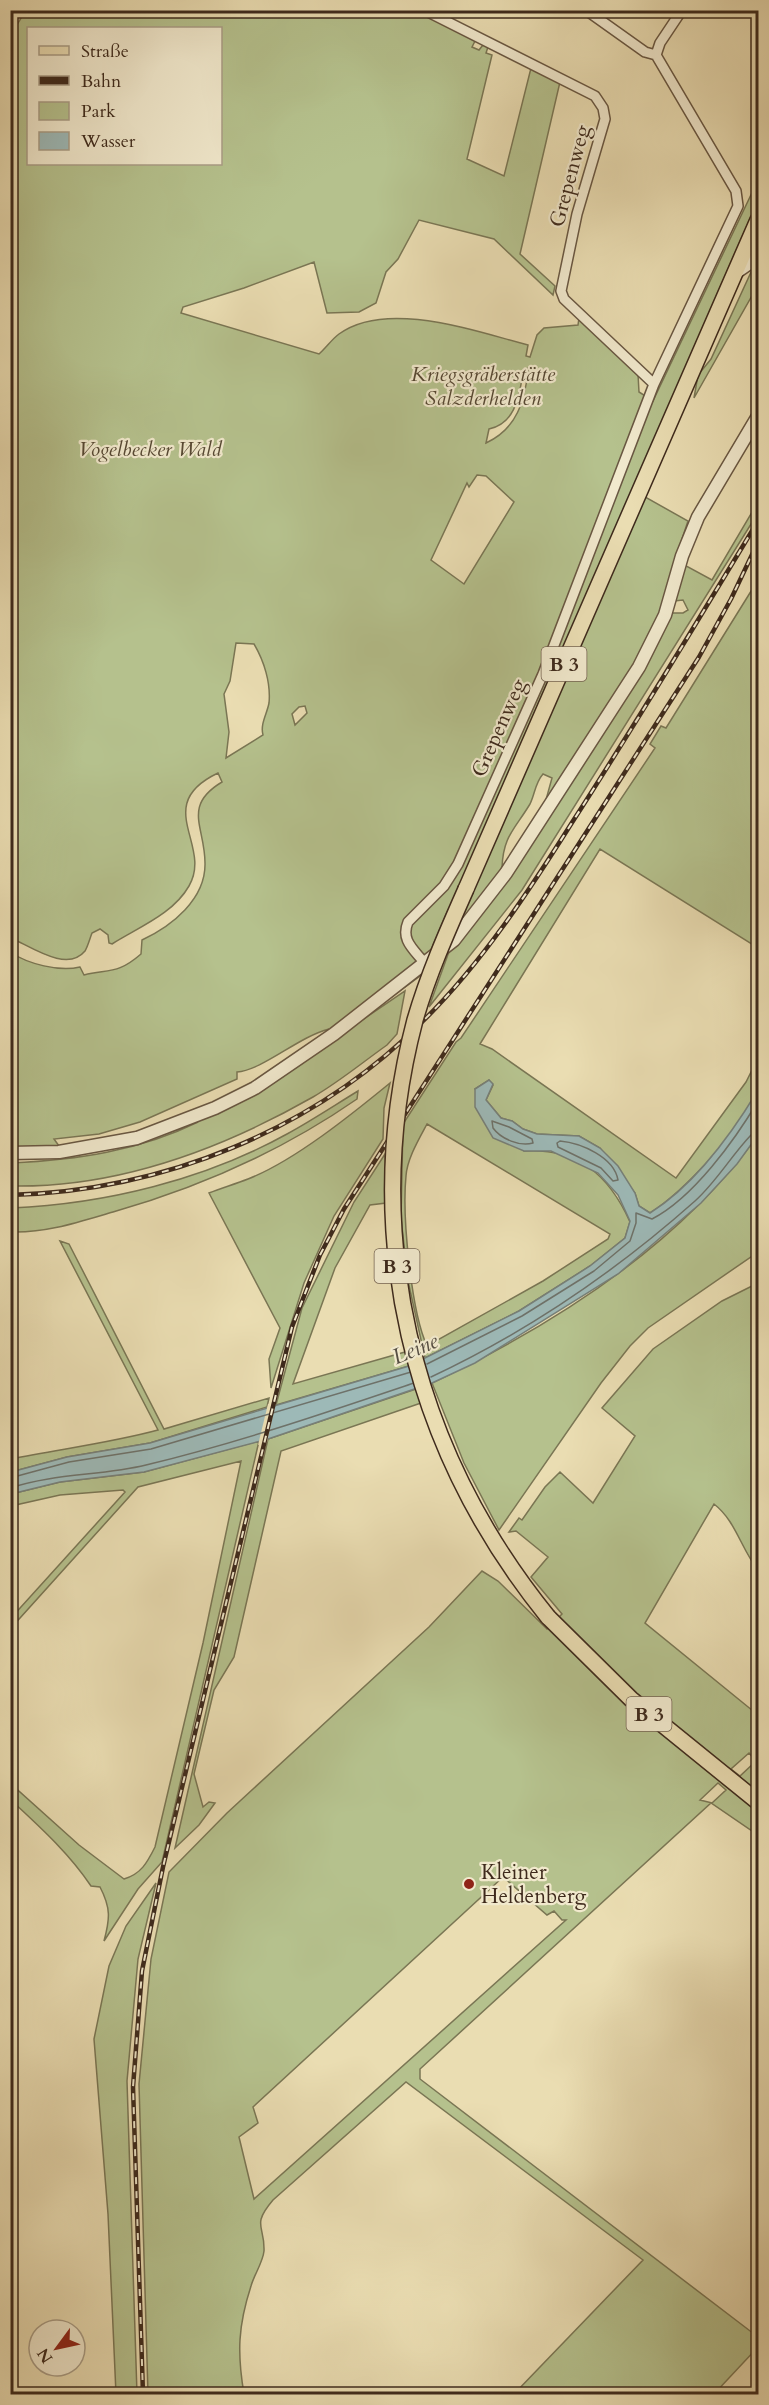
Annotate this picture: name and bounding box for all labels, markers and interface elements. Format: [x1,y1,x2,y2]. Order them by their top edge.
legend [27,27,222,165]
text: Straße [81,39,129,64]
text: Bahn [81,69,122,94]
text: Park [81,99,116,124]
street label: Grepenweg [542,122,598,230]
text: Wasser [80,129,136,154]
park label: Kriegsgräberstätte Salzderhelden [411,360,556,413]
park label: Vogelbecker Wald [78,435,223,464]
road number: B 3 [542,647,586,681]
street label: Grepenweg [464,674,534,782]
road number: B 3 [374,1249,420,1283]
water label: Leine [387,1326,443,1372]
road number: B 3 [626,1697,672,1731]
place label: Kleiner Heldenberg [481,1858,587,1911]
marker: Kleiner Heldenberg [462,1877,476,1891]
north arrow [27,2318,87,2378]
text: N [32,2344,58,2367]

